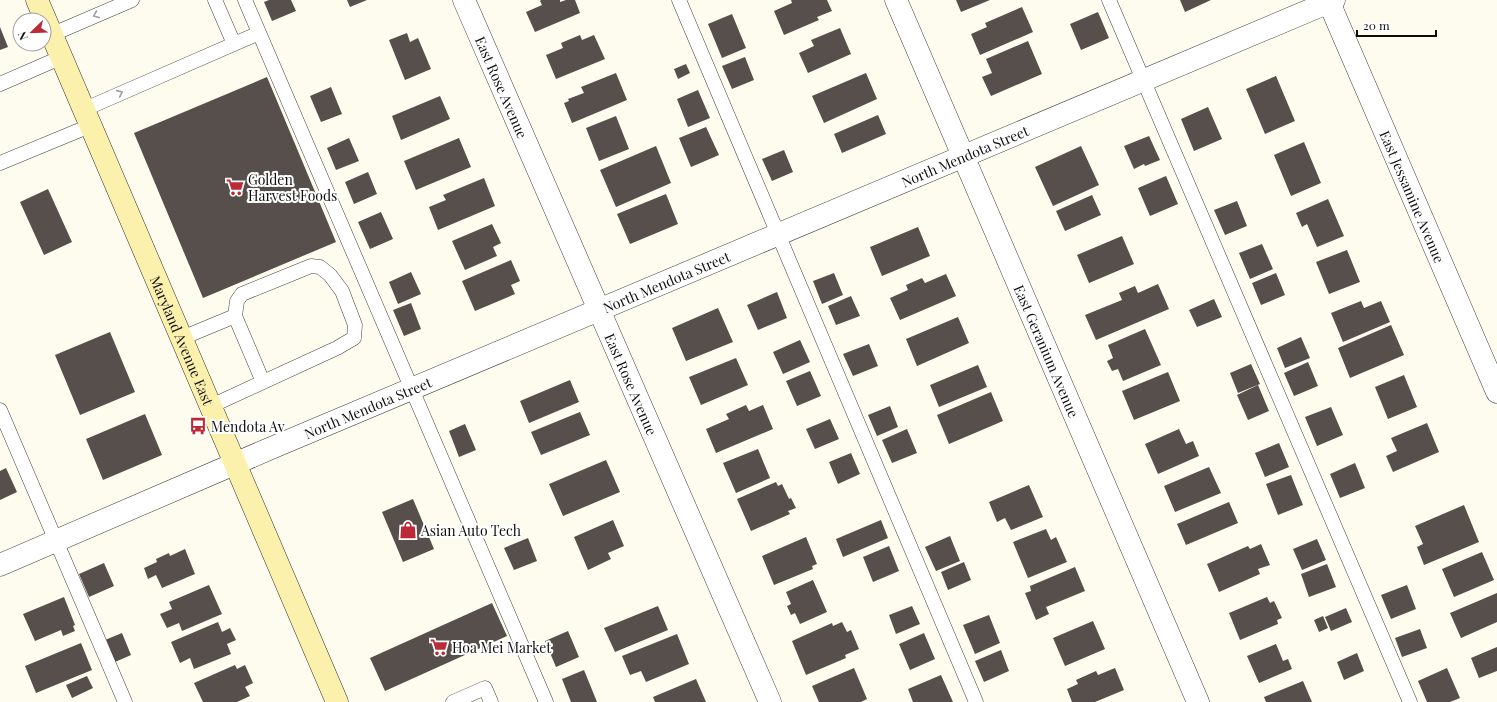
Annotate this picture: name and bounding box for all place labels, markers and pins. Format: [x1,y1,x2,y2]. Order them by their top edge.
place label: Golden Harvest Foods [248,170,337,205]
supermarket icon: Golden Harvest Foods [225,177,245,197]
bus stop icon: Mendota Av [188,416,208,436]
place label: Mendota Av [211,417,285,436]
shop icon: Asian Auto Tech [398,520,418,540]
place label: Asian Auto Tech [420,521,522,540]
supermarket icon: Hoa Mei Market [429,637,449,657]
place label: Hoa Mei Market [452,638,552,657]

